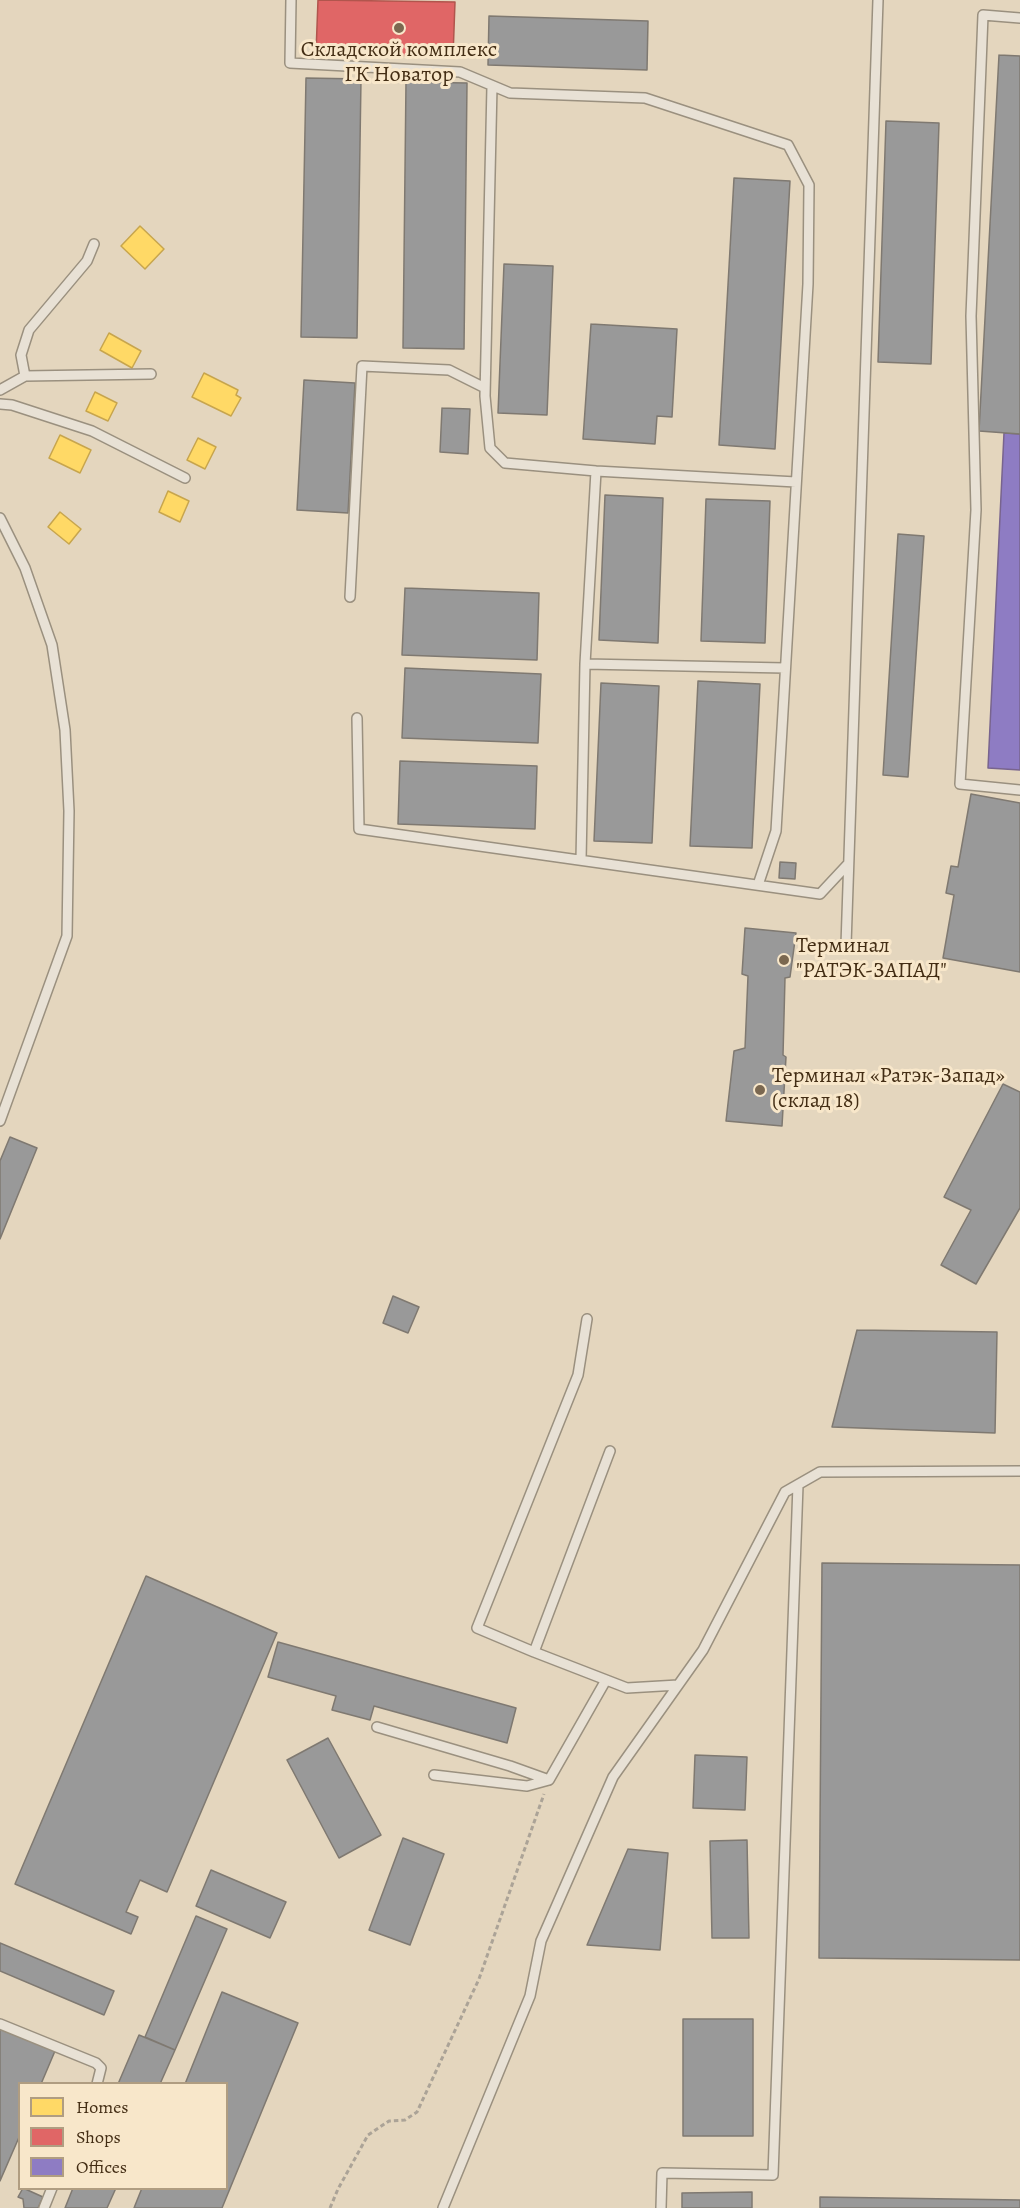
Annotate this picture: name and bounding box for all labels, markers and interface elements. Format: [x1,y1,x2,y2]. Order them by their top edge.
marker: Складской комплекс ГК Новатор [392,21,406,35]
place label: Складской комплекс ГК Новатор [301,38,497,90]
place label: Терминал "РАТЭК-ЗАПАД" [796,934,947,986]
marker: Терминал "РАТЭК-ЗАПАД" [777,953,791,967]
place label: Терминал «Ратэк-Запад» (склад 18) [772,1064,1005,1116]
marker: Терминал «Ратэк-Запад» (склад 18) [753,1083,767,1097]
legend [18,2082,228,2190]
text: Homes [76,2095,128,2119]
text: Shops [76,2125,121,2149]
text: Offices [76,2155,127,2179]

